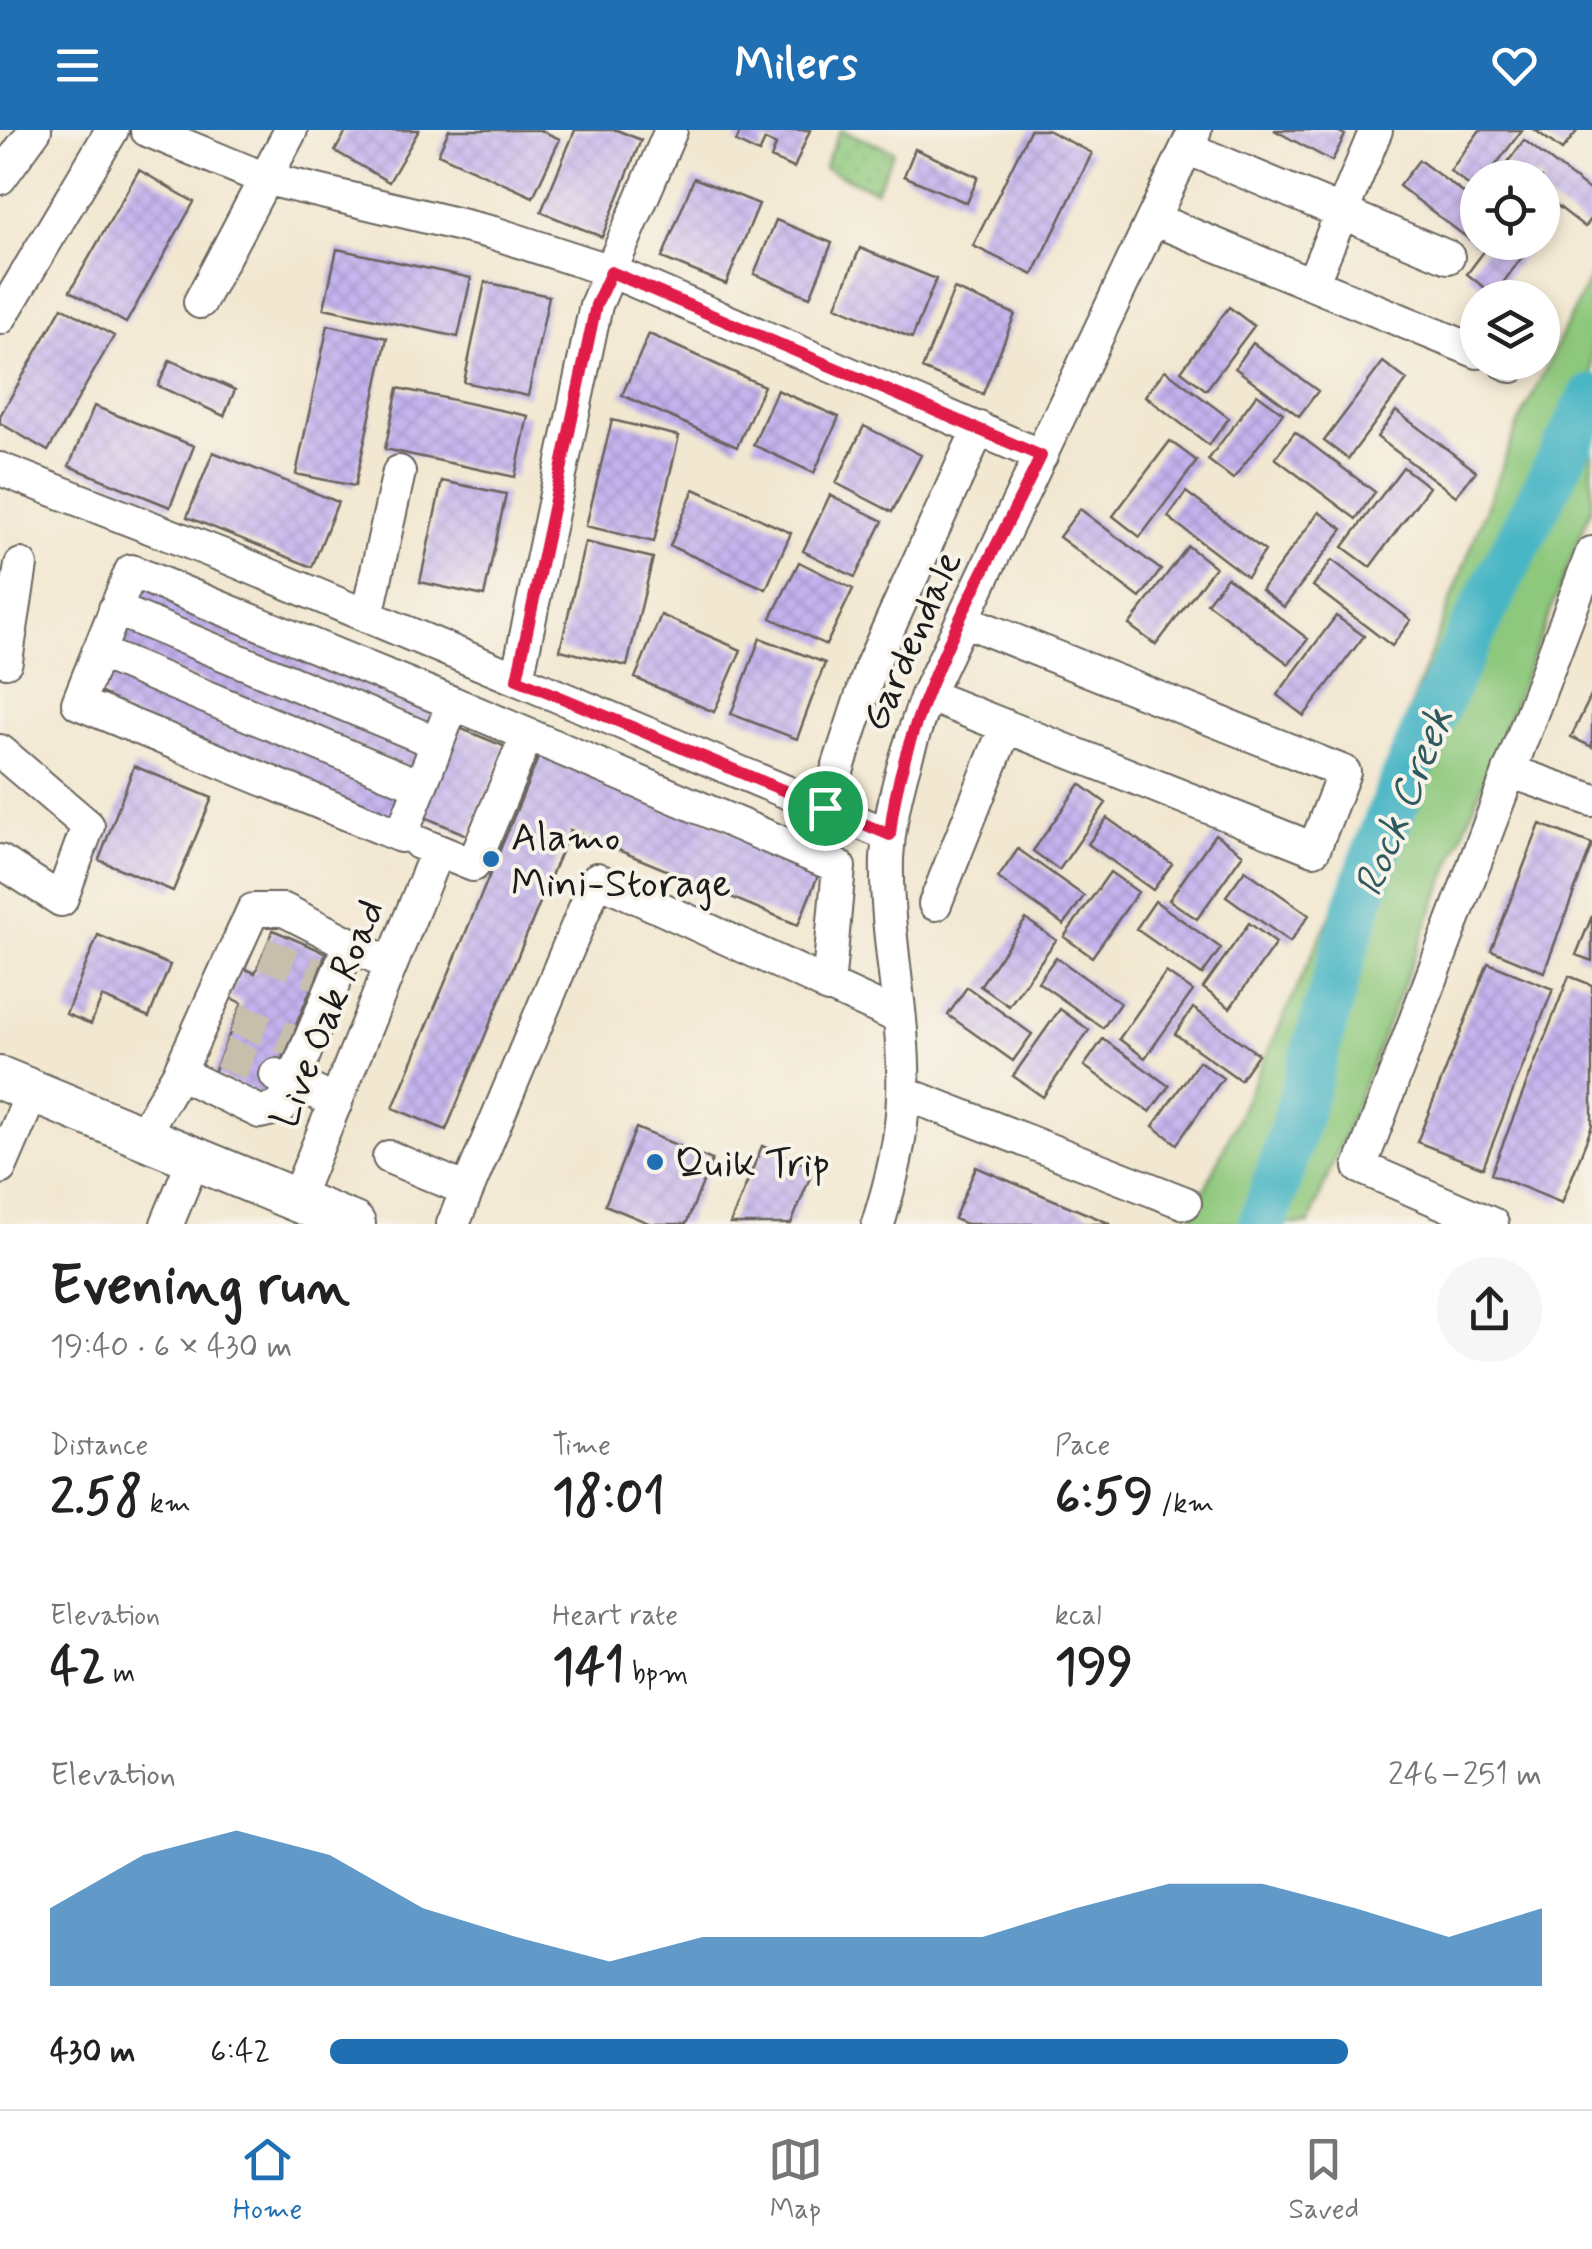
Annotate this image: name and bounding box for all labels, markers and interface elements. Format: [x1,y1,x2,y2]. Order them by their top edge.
text: Milers [734,36,858,95]
icon: menu [50,38,105,93]
icon: heart [1487,38,1542,93]
map controls [1460,160,1560,380]
button: locate [1460,160,1560,260]
button: layers [1460,280,1560,380]
street label: Gardendale [850,543,976,739]
water label: Rock Creek [1342,700,1468,905]
pin [783,766,868,851]
icon: arrive [798,781,853,836]
place label: Alamo Mini-Storage [511,813,731,911]
marker: Alamo Mini-Storage [480,848,502,870]
street label: Live Oak Road [259,892,398,1136]
place label: Quik Trip [675,1139,830,1191]
marker: Quik Trip [644,1151,666,1173]
text: Evening run [50,1252,350,1324]
button: share [1437,1257,1542,1362]
text: 19:40 · 6 × 430 m [50,1326,292,1368]
text: Distance [50,1428,148,1465]
text: Time [552,1428,611,1465]
text: Pace [1055,1428,1110,1465]
text: 2.58 [50,1465,142,1531]
text: 18:01 [552,1465,665,1531]
text: 6:59 [1055,1465,1153,1531]
text: km [142,1486,191,1523]
text: /km [1153,1486,1214,1523]
text: Elevation [50,1598,160,1635]
text: Heart rate [552,1598,678,1635]
text: kcal [1055,1598,1102,1635]
text: 42 [50,1635,106,1701]
text: 141 [552,1635,624,1701]
text: 199 [1055,1635,1133,1701]
text: m [106,1656,135,1693]
text: bpm [624,1656,688,1693]
text: Elevation [50,1754,176,1796]
text: 246–251 m [1388,1754,1542,1796]
text: 430 m [50,2031,136,2073]
text: 6:42 [210,2031,270,2073]
tab: Home [233,2132,302,2229]
tab: Map [768,2132,823,2229]
tab: Saved [1288,2132,1359,2229]

